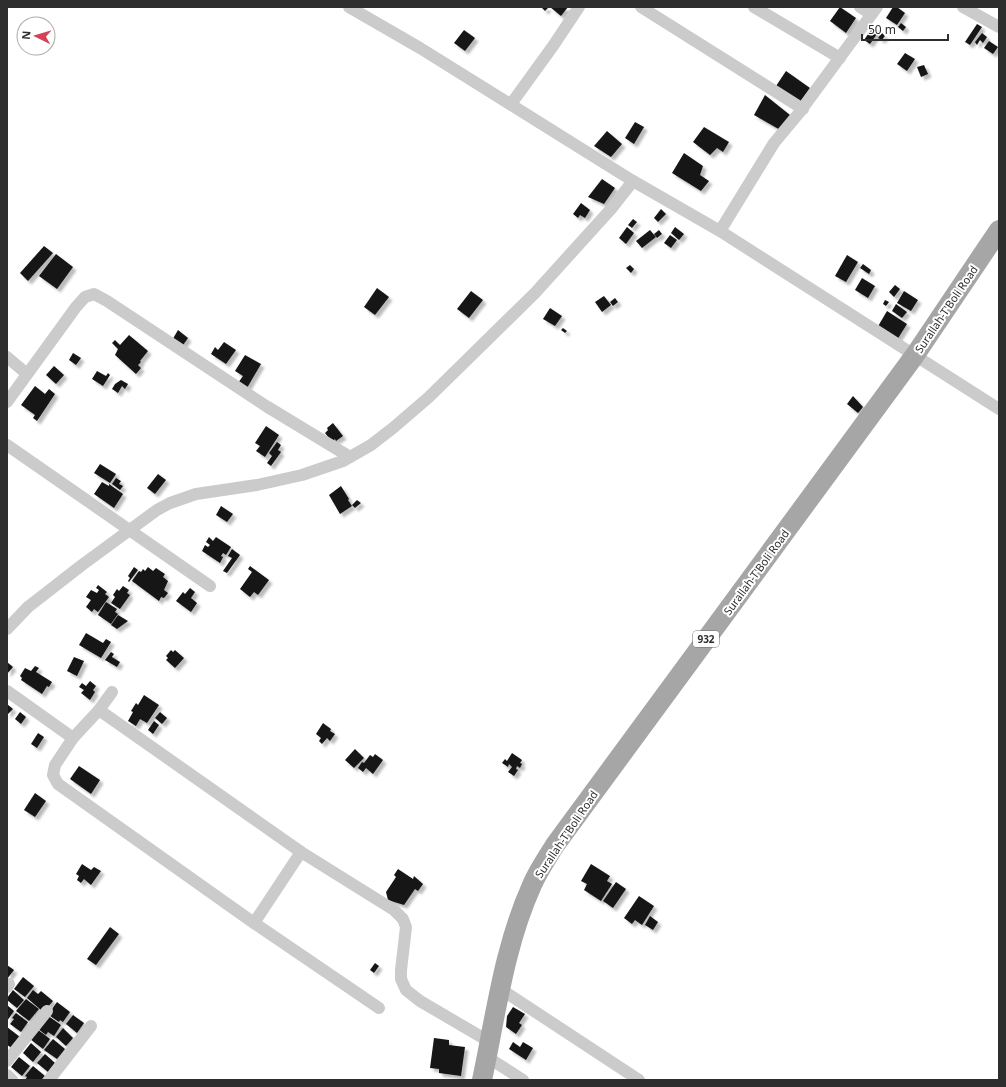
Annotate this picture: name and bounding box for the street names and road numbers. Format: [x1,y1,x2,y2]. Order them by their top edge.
street label: Surallah-T'Boli Road [911,262,981,356]
street label: Surallah-T'Boli Road [720,526,792,618]
road number: 932 [693,631,719,647]
street label: Surallah-T'Boli Road [531,787,601,881]

